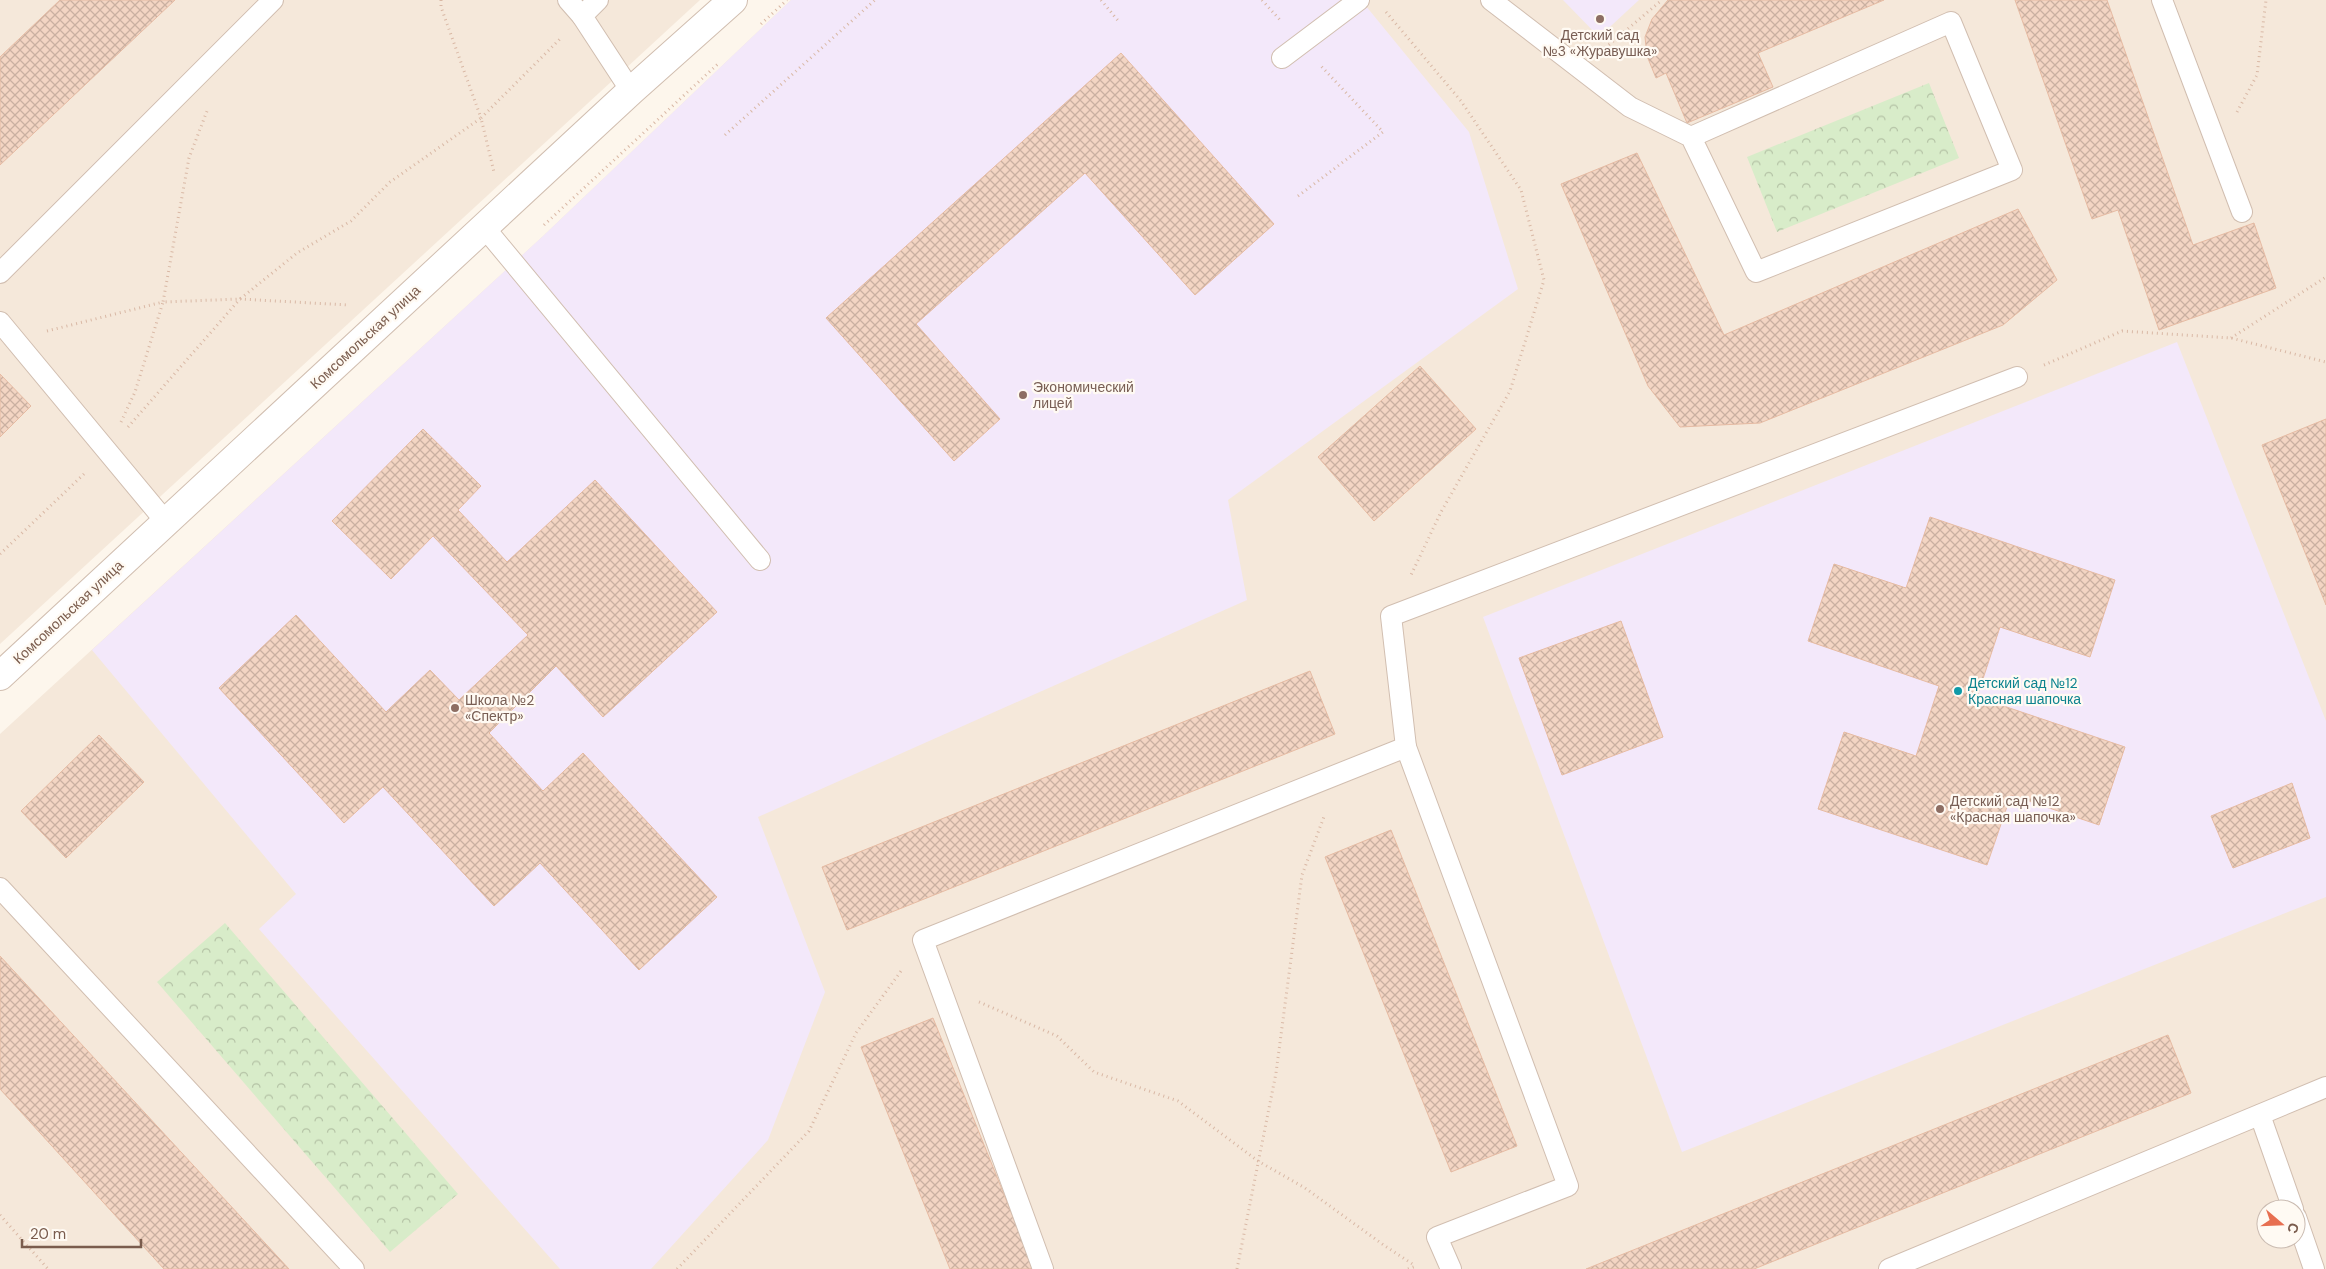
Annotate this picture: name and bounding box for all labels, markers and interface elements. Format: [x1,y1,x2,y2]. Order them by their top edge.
marker: Детский сад №3 «Журавушка» [1594,13,1606,25]
place label: Детский сад №3 «Журавушка» [1543,26,1657,60]
street label: Комсомольская улица [306,281,424,393]
place label: Экономический лицей [1033,378,1134,412]
marker: Экономический лицей [1017,389,1029,401]
street label: Комсомольская улица [9,556,127,668]
place label: Детский сад №12 Красная шапочка [1968,674,2081,708]
marker: Детский сад №12 Красная шапочка [1952,685,1964,697]
place label: Школа №2 «Спектр» [465,691,534,725]
marker: Школа №2 «Спектр» [449,702,461,714]
place label: Детский сад №12 «Красная шапочка» [1950,792,2076,826]
marker: Детский сад №12 «Красная шапочка» [1934,803,1946,815]
north arrow [2256,1199,2306,1249]
scale bar [22,1216,141,1248]
text: С [2283,1221,2303,1236]
text: 20 m [30,1224,66,1244]

